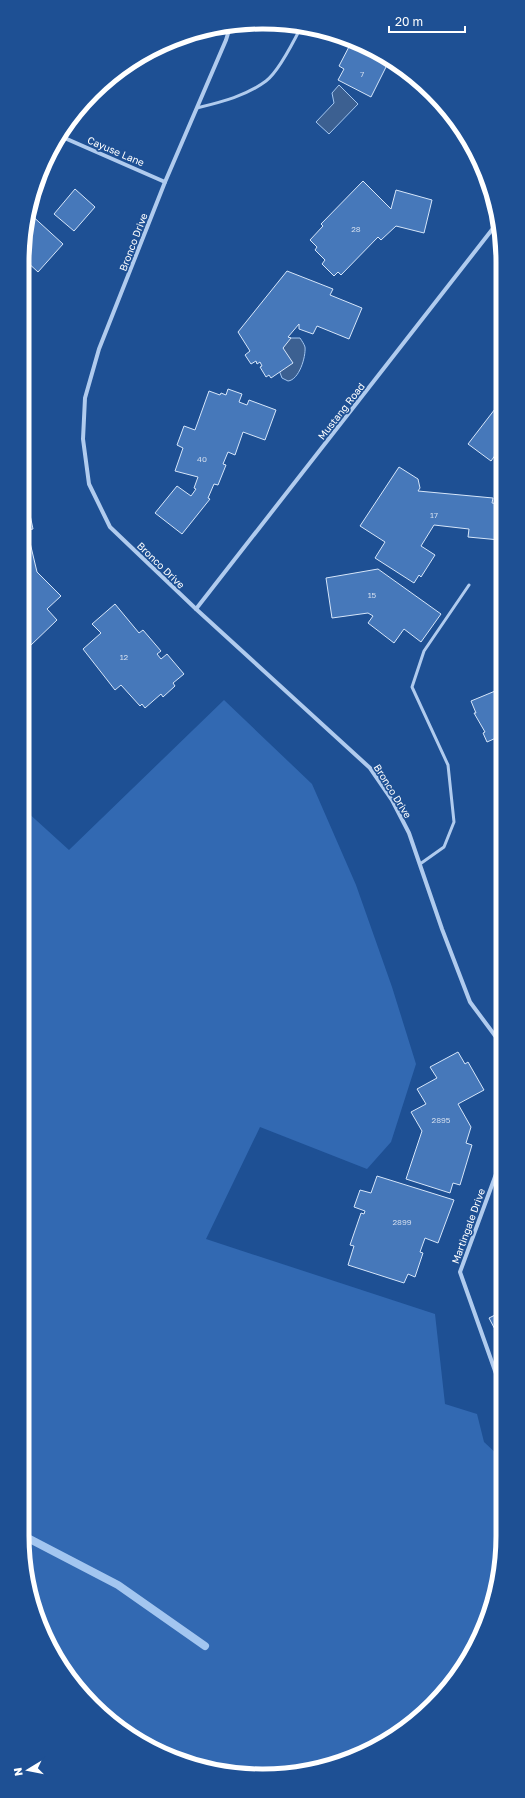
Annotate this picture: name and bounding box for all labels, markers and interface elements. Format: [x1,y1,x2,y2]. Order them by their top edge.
scale bar [389,8,465,34]
text: 20 m [395,14,423,29]
house number: 7 [360,69,364,79]
street label: Cayuse Lane [86,134,147,168]
street label: Bronco Drive [116,211,150,273]
house number: 28 [351,224,361,234]
street label: Mustang Road [315,380,367,442]
house number: 40 [197,454,207,464]
house number: 17 [430,510,438,520]
street label: Bronco Drive [135,539,187,591]
house number: 15 [368,590,377,600]
house number: 12 [120,652,129,662]
street label: Bronco Drive [372,762,414,820]
house number: 2895 [432,1115,451,1125]
street label: Martingale Drive [449,1187,487,1265]
house number: 2899 [392,1217,412,1227]
north arrow [8,1750,48,1790]
text: N [11,1767,25,1777]

